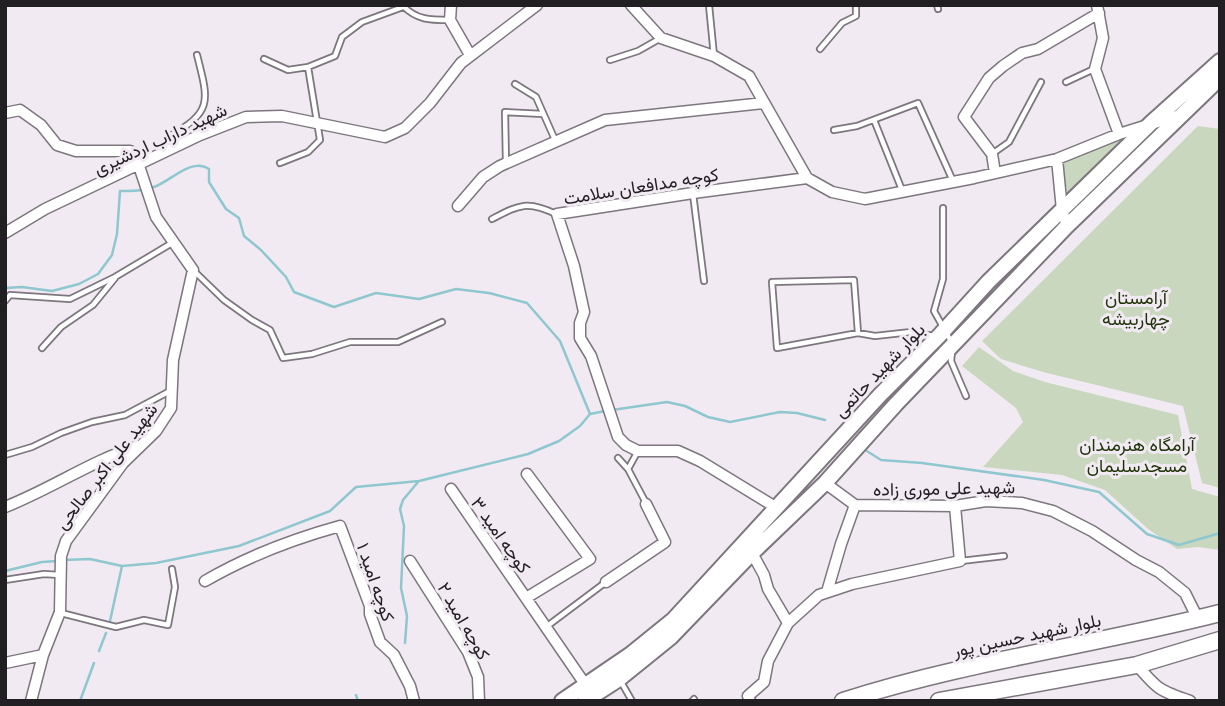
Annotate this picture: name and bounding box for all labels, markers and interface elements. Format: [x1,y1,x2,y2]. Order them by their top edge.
street label: شهید داراب اردشیری [90,99,230,180]
street label: کوچه مدافعان سلامت [562,163,720,211]
park label: آرامستان چهاربیشه [1102,287,1170,331]
street label: بلوار شهید حاتمی [829,319,930,422]
street label: شهید علی اکبر صالحی [50,399,162,534]
park label: آرامگاه هنرمندان مسجدسلیمان [1079,434,1197,476]
street label: شهید علی موری زاده [873,476,1015,501]
street label: کوچه امید ۳ [465,493,535,578]
street label: کوچه امید ۱ [351,540,399,625]
street label: کوچه امید ۲ [432,579,495,664]
street label: بلوار شهيد حسین پور [950,609,1103,663]

